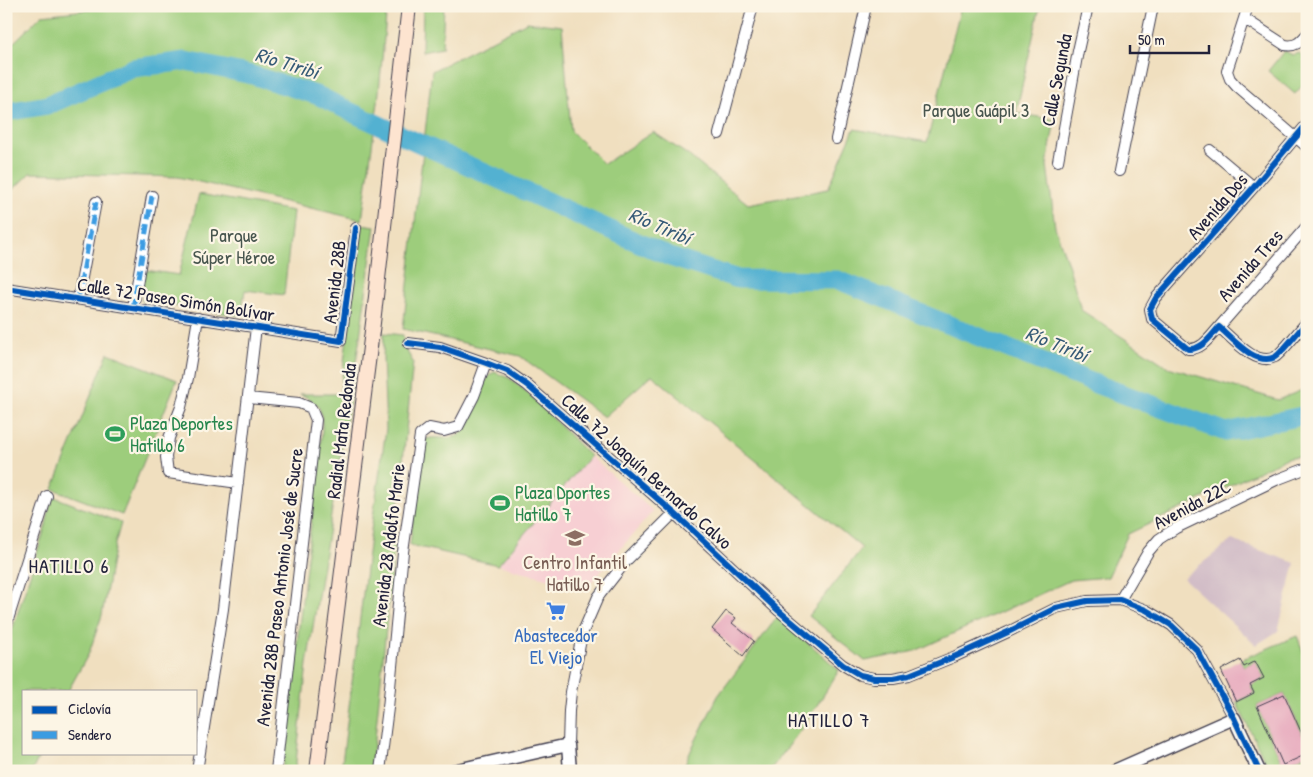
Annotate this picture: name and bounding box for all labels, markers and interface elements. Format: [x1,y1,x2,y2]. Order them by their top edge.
scale bar [1130,22,1209,54]
text: 50 m [1138,29,1165,50]
street label: Calle Segunda [1034,31,1078,129]
water label: Río Tiribí [252,40,325,86]
park label: Parque Guápil 3 [923,97,1029,123]
street label: Avenida Dos [1181,167,1253,245]
water label: Río Tiribí [625,200,698,252]
park label: Parque Súper Héroe [193,222,276,270]
street label: Avenida Tres [1211,223,1289,307]
street label: Avenida 28B [316,239,352,325]
street label: Calle 72 Paseo Simón Bolívar [75,271,277,328]
water label: Río Tiribí [1022,319,1095,369]
street label: Radial Mata Redonda [320,361,362,500]
street label: Calle 72 Joaquín Bernardo Calvo [556,387,738,555]
place label: Plaza Deportes Hatillo 6 [130,410,233,458]
sports icon: Plaza Deportes Hatillo 6 [104,423,126,445]
street label: Avenida 28B Paseo Antonio José de Sucre [249,446,309,727]
street label: Avenida 28 Adolfo Marie [365,462,411,628]
street label: Avenida 22C [1149,473,1235,535]
place label: Plaza Dportes Hatillo 7 [515,479,610,527]
sports icon: Plaza Dportes Hatillo 7 [489,492,511,514]
school or university icon: Centro Infantil Hatillo 7 [564,527,586,549]
place label: Centro Infantil Hatillo 7 [523,549,628,597]
district label: HATILLO 6 [29,552,109,579]
supermarket icon: Abastecedor El Viejo [545,600,567,622]
place label: Abastecedor El Viejo [514,622,598,670]
legend [22,690,198,754]
text: Ciclovía [68,698,111,719]
district label: HATILLO 7 [788,706,870,733]
text: Sendero [68,724,111,745]

